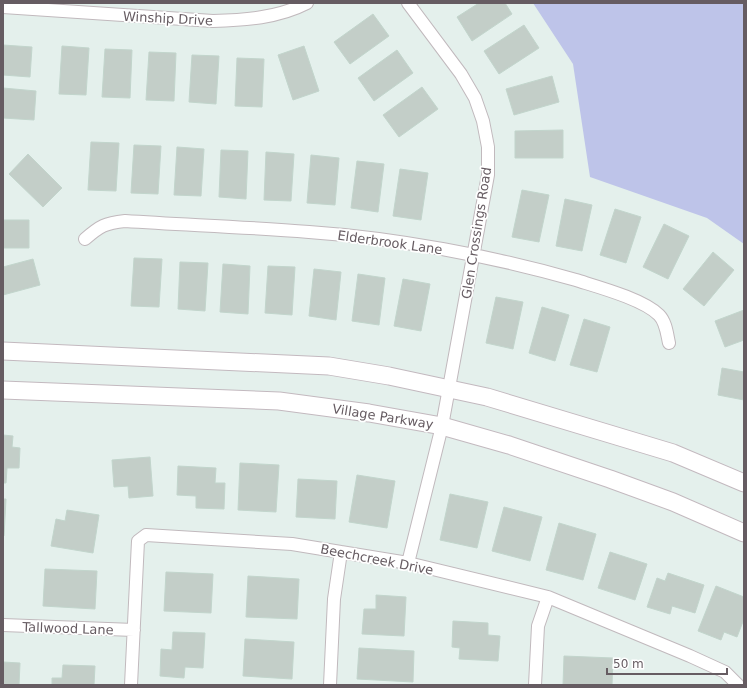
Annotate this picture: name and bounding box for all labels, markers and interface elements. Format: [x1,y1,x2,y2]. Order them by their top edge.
street label: Winship Drive [123,9,213,28]
street label: Glen Crossings Road [459,166,494,300]
street label: Elderbrook Lane [337,228,443,257]
street label: Village Parkway [331,401,435,432]
street label: Beechcreek Drive [319,541,435,578]
street label: Tallwood Lane [21,619,114,638]
scale bar [607,650,727,676]
text: 50 m [613,657,644,671]

